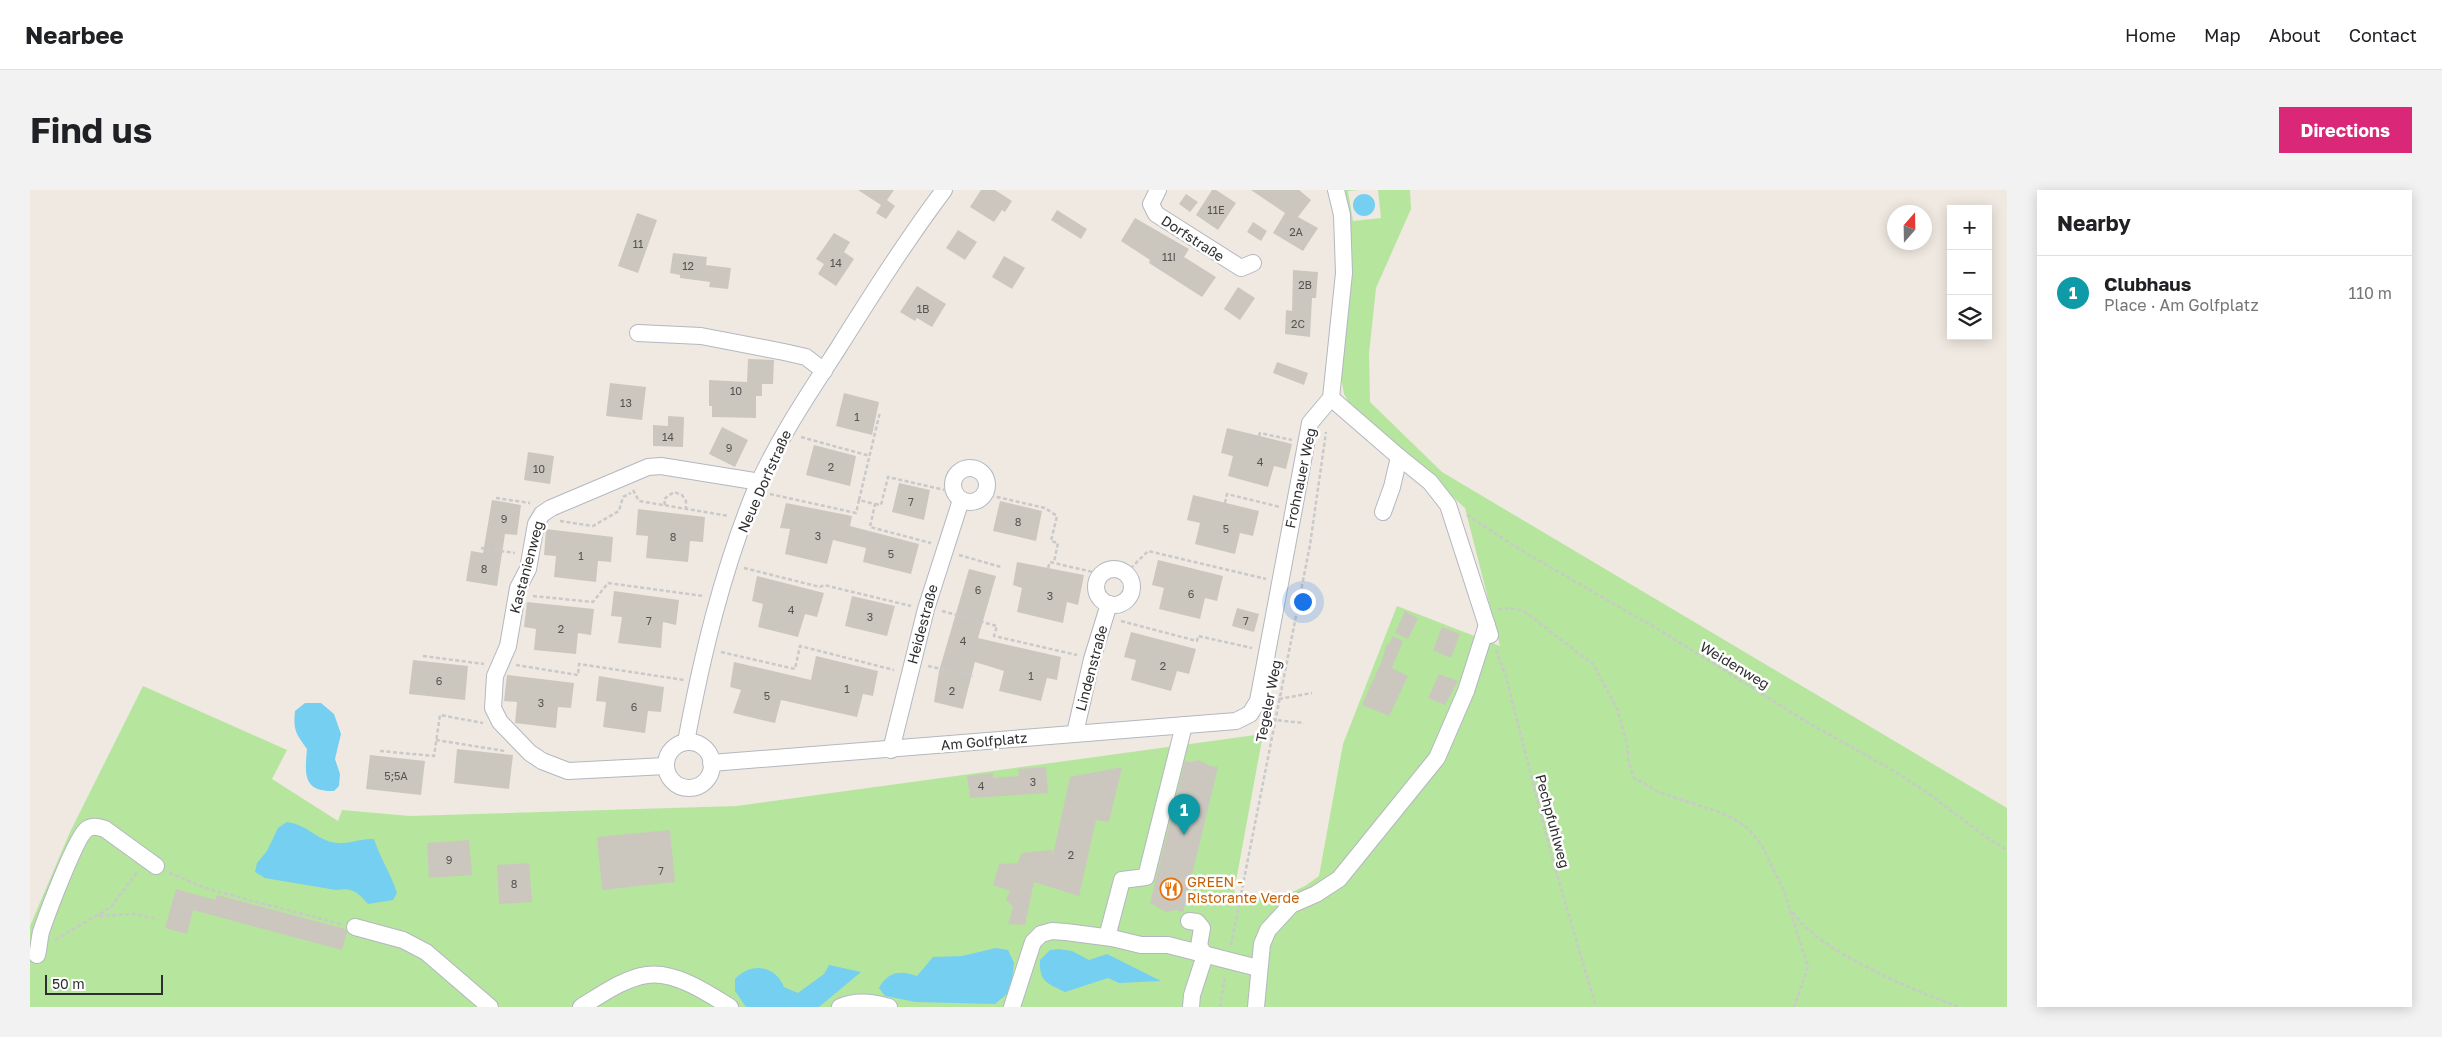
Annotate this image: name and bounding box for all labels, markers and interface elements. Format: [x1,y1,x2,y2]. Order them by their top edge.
text: Nearbee [25,20,124,49]
text: Home [2125,24,2176,46]
text: Map [2204,24,2241,46]
text: About [2269,24,2321,46]
text: Contact [2349,24,2417,46]
button: Directions [2279,107,2412,153]
text: Find us [30,109,152,151]
house number: 11E [1207,203,1225,216]
north arrow [1887,205,1932,250]
map controls [1947,205,1992,340]
button: + [1947,205,1992,250]
text: Nearby [2057,210,2131,236]
street label: Dorfstraße [1158,211,1228,265]
house number: 2A [1289,225,1304,238]
house number: 11 [633,237,643,250]
house number: 11I [1162,250,1176,263]
button: − [1947,250,1992,295]
house number: 14 [830,256,842,269]
house number: 12 [682,259,694,272]
text: Clubhaus [2104,272,2191,295]
house number: 2B [1298,278,1312,291]
text: 1 [2069,283,2077,303]
text: 110 m [2348,283,2392,303]
button: layers [1947,295,1992,340]
text: Place · Am Golfplatz [2104,295,2259,315]
house number: 1B [917,302,929,315]
house number: 2C [1291,317,1305,330]
house number: 10 [730,384,742,397]
house number: 13 [620,396,632,409]
house number: 1 [854,410,860,423]
street label: Frohnauer Weg [1281,426,1319,530]
street label: Neue Dorfstraße [734,427,794,535]
house number: 14 [662,430,674,443]
house number: 9 [726,441,732,454]
house number: 4 [1257,455,1264,468]
house number: 2 [828,460,834,473]
house number: 10 [533,462,545,475]
house number: 7 [908,495,914,508]
house number: 9 [501,512,507,525]
house number: 8 [1015,515,1022,528]
street label: Kastanienweg [505,519,547,615]
house number: 5 [1223,522,1229,535]
house number: 3 [815,529,821,542]
house number: 8 [670,530,677,543]
house number: 5 [888,547,894,560]
house number: 1 [578,549,584,562]
house number: 8 [481,562,488,575]
street label: Heidestraße [903,582,941,666]
house number: 6 [975,583,982,596]
house number: 6 [1188,587,1195,600]
house number: 3 [1047,589,1053,602]
your location [1290,589,1316,615]
house number: 4 [788,603,795,616]
house number: 3 [867,610,873,623]
house number: 7 [646,614,652,627]
house number: 7 [1243,614,1249,627]
house number: 2 [558,622,564,635]
street label: Lindenstraße [1071,623,1111,713]
house number: 4 [960,634,967,647]
street label: Weidenweg [1697,638,1773,692]
street label: Tegeler Weg [1252,658,1284,744]
house number: 2 [1160,659,1166,672]
house number: 1 [1028,669,1034,682]
house number: 6 [436,674,443,687]
house number: 1 [844,682,850,695]
house number: 2 [949,684,955,697]
house number: 5 [764,689,770,702]
house number: 3 [538,696,544,709]
house number: 6 [631,700,638,713]
street label: Am Golfplatz [940,729,1028,753]
house number: 5;5A [384,769,408,782]
street label: Pechpfuhlweg [1532,772,1574,870]
house number: 3 [1030,775,1036,788]
house number: 4 [978,779,985,792]
pin: 1 [1168,794,1200,835]
house number: 2 [1068,848,1074,861]
house number: 9 [446,853,452,866]
house number: 7 [658,864,664,877]
place label: GREEN - Ristorante Verde [1187,873,1299,906]
house number: 8 [511,877,518,890]
restaurant icon: GREEN - Ristorante Verde [1159,877,1183,901]
scale bar [45,972,162,995]
text: 50 m [52,975,85,992]

